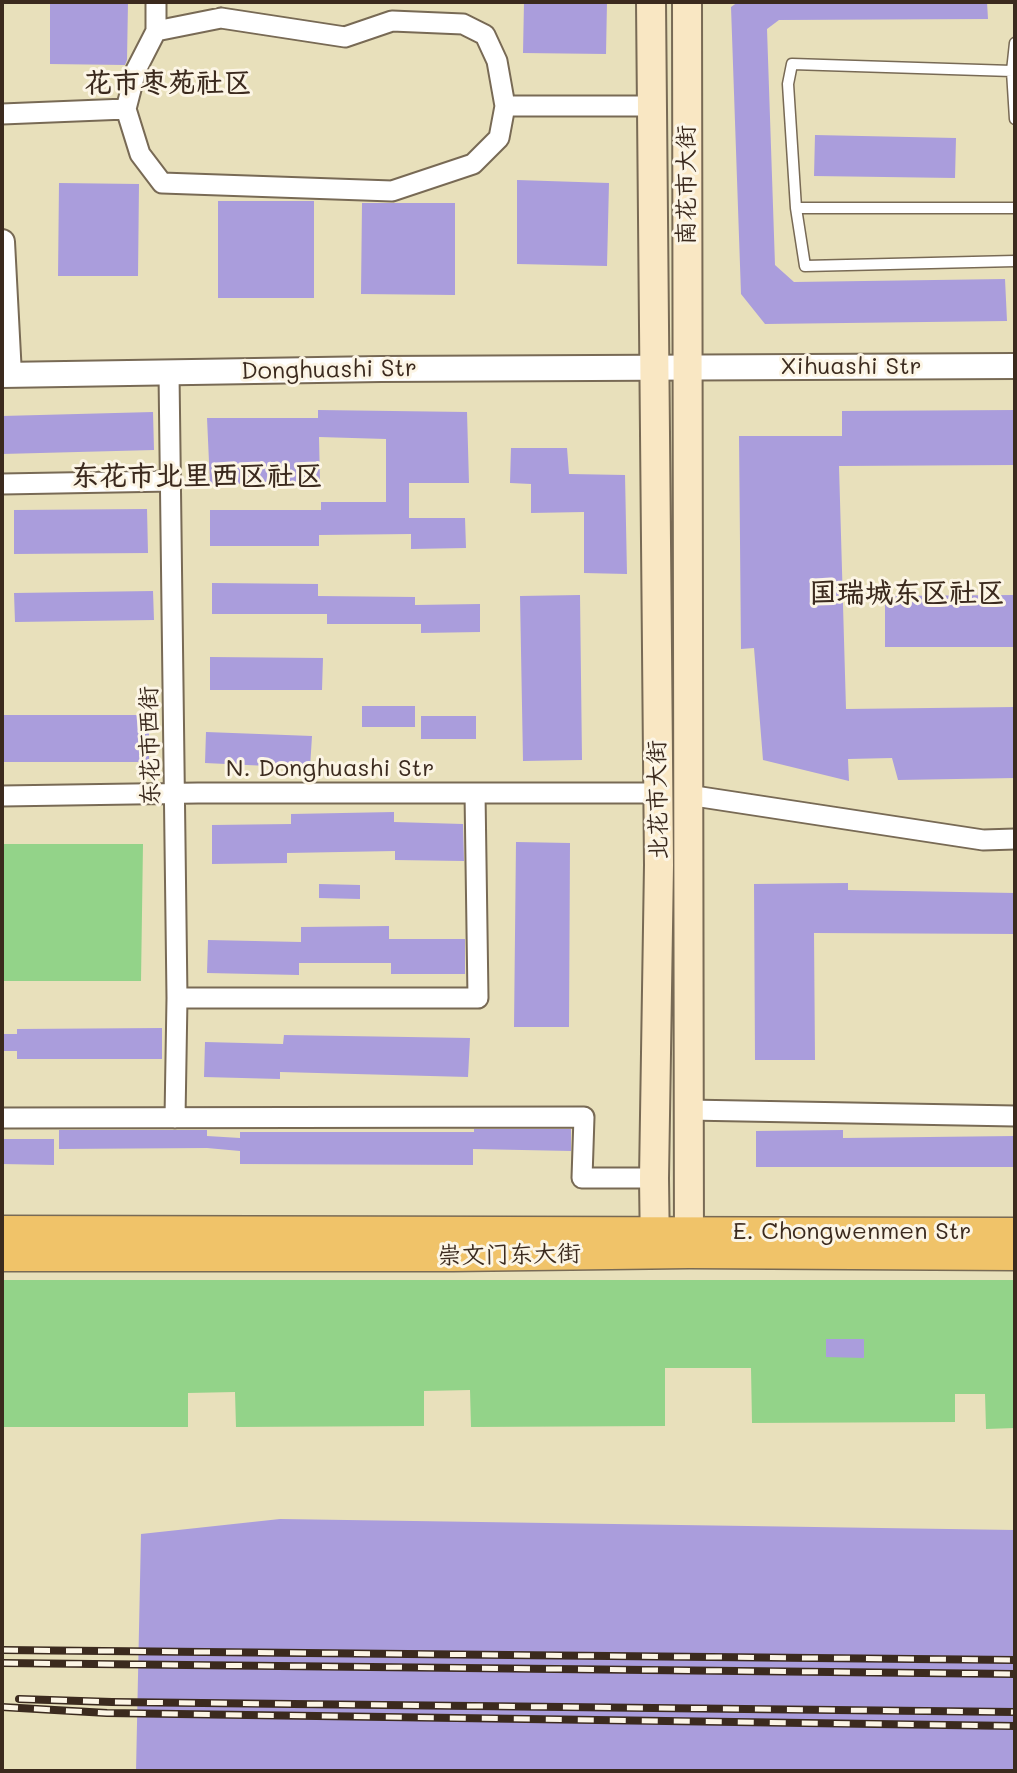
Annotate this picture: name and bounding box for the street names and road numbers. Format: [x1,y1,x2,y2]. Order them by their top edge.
street label: 南花市大街 [673,125,701,245]
street label: Xihuashi Str [780,353,922,381]
street label: Donghuashi Str [241,354,417,386]
street label: 东花市西街 [135,686,165,806]
street label: 北花市大街 [643,740,673,860]
street label: N. Donghuashi Str [226,755,434,783]
street label: E. Chongwenmen Str [733,1218,971,1246]
street label: 崇文门东大街 [437,1239,581,1271]

